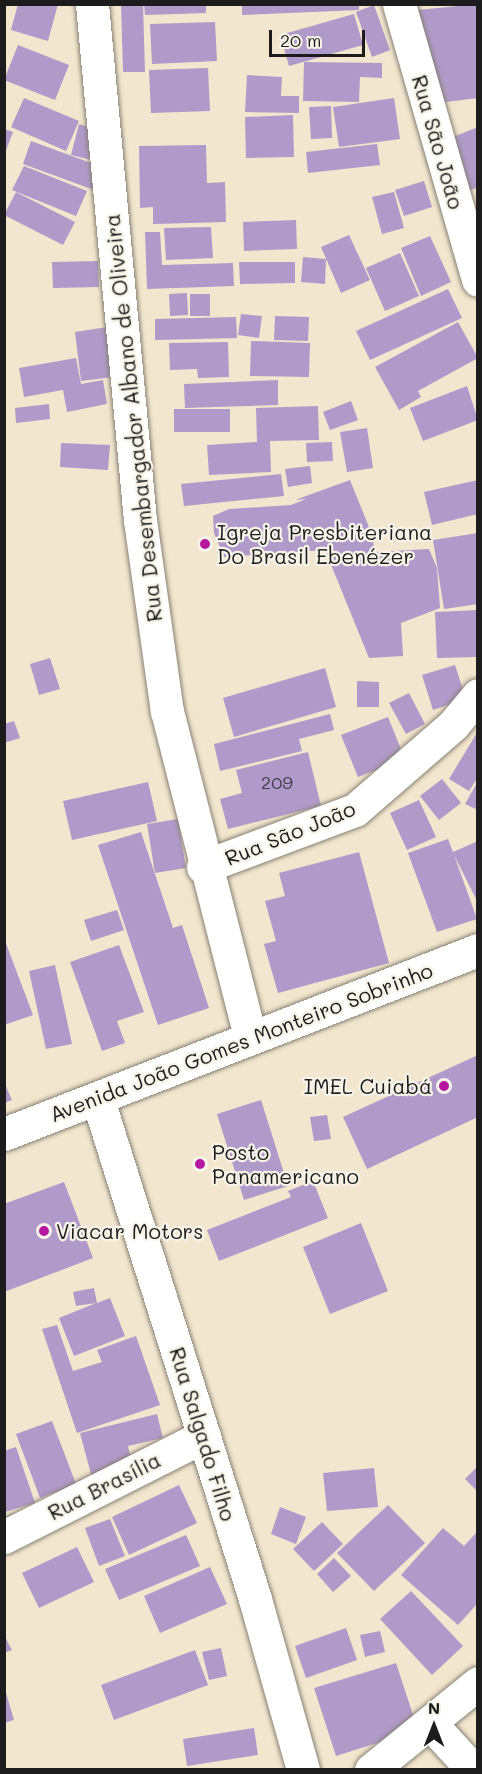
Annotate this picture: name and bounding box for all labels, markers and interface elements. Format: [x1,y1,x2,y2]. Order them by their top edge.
scale bar [272,18,368,56]
text: 20 m [280,28,321,52]
street label: Rua São João [407,72,469,212]
street label: Rua Desembargador Albano de Oliveira [99,213,167,623]
place label: Igreja Presbiteriana Do Brasil Ebenézer [217,519,432,569]
marker: Igreja Presbiteriana Do Brasil Ebenézer [198,537,212,551]
house number: 209 [261,771,293,793]
street label: Rua São João [221,795,359,871]
street label: Avenida João Gomes Monteiro Sobrinho [46,957,436,1127]
place label: IMEL Cuiabá [304,1073,432,1099]
marker: IMEL Cuiabá [437,1079,451,1093]
place label: Posto Panamericano [212,1139,359,1189]
marker: Posto Panamericano [193,1157,207,1171]
place label: Viacar Motors [56,1218,203,1244]
marker: Viacar Motors [37,1224,51,1238]
street label: Rua Salgado Filho [165,1344,241,1524]
street label: Rua Brasília [43,1447,165,1525]
north arrow [404,1696,464,1756]
text: N [428,1697,440,1718]

